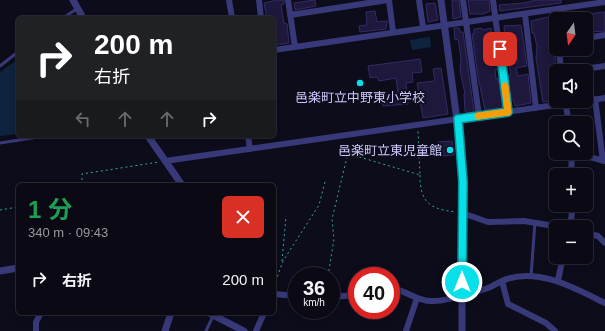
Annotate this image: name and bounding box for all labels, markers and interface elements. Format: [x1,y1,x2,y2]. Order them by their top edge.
north arrow [549,12,593,56]
map controls [549,12,593,264]
text: 200 m [94,29,173,60]
icon: right [28,32,80,84]
pin [483,32,517,66]
icon: arrive [489,38,511,60]
button: sound [549,64,593,108]
text: 右折 [94,67,130,87]
marker: 邑楽町立中野東小学校 [355,78,365,88]
place label: 邑楽町立中野東小学校 [295,90,425,105]
icon: left [72,108,94,130]
icon: ahead [114,108,136,130]
icon: ahead [156,108,178,130]
icon: right [198,108,220,130]
button: search [549,116,593,160]
place label: 邑楽町立東児童館 [338,143,442,158]
marker: 邑楽町立東児童館 [445,145,455,155]
button: + [549,168,593,212]
text: 1 分 [28,196,72,223]
button: close [222,196,264,238]
button: − [549,220,593,264]
text: 340 m · 09:43 [28,225,108,240]
position arrow [441,261,483,303]
speed limit sign: 40 [348,267,400,319]
icon: right [28,268,50,290]
text: 200 m [222,271,264,288]
text: 右折 [62,272,92,289]
text: 36 [303,277,325,299]
text: km/h [303,297,325,308]

